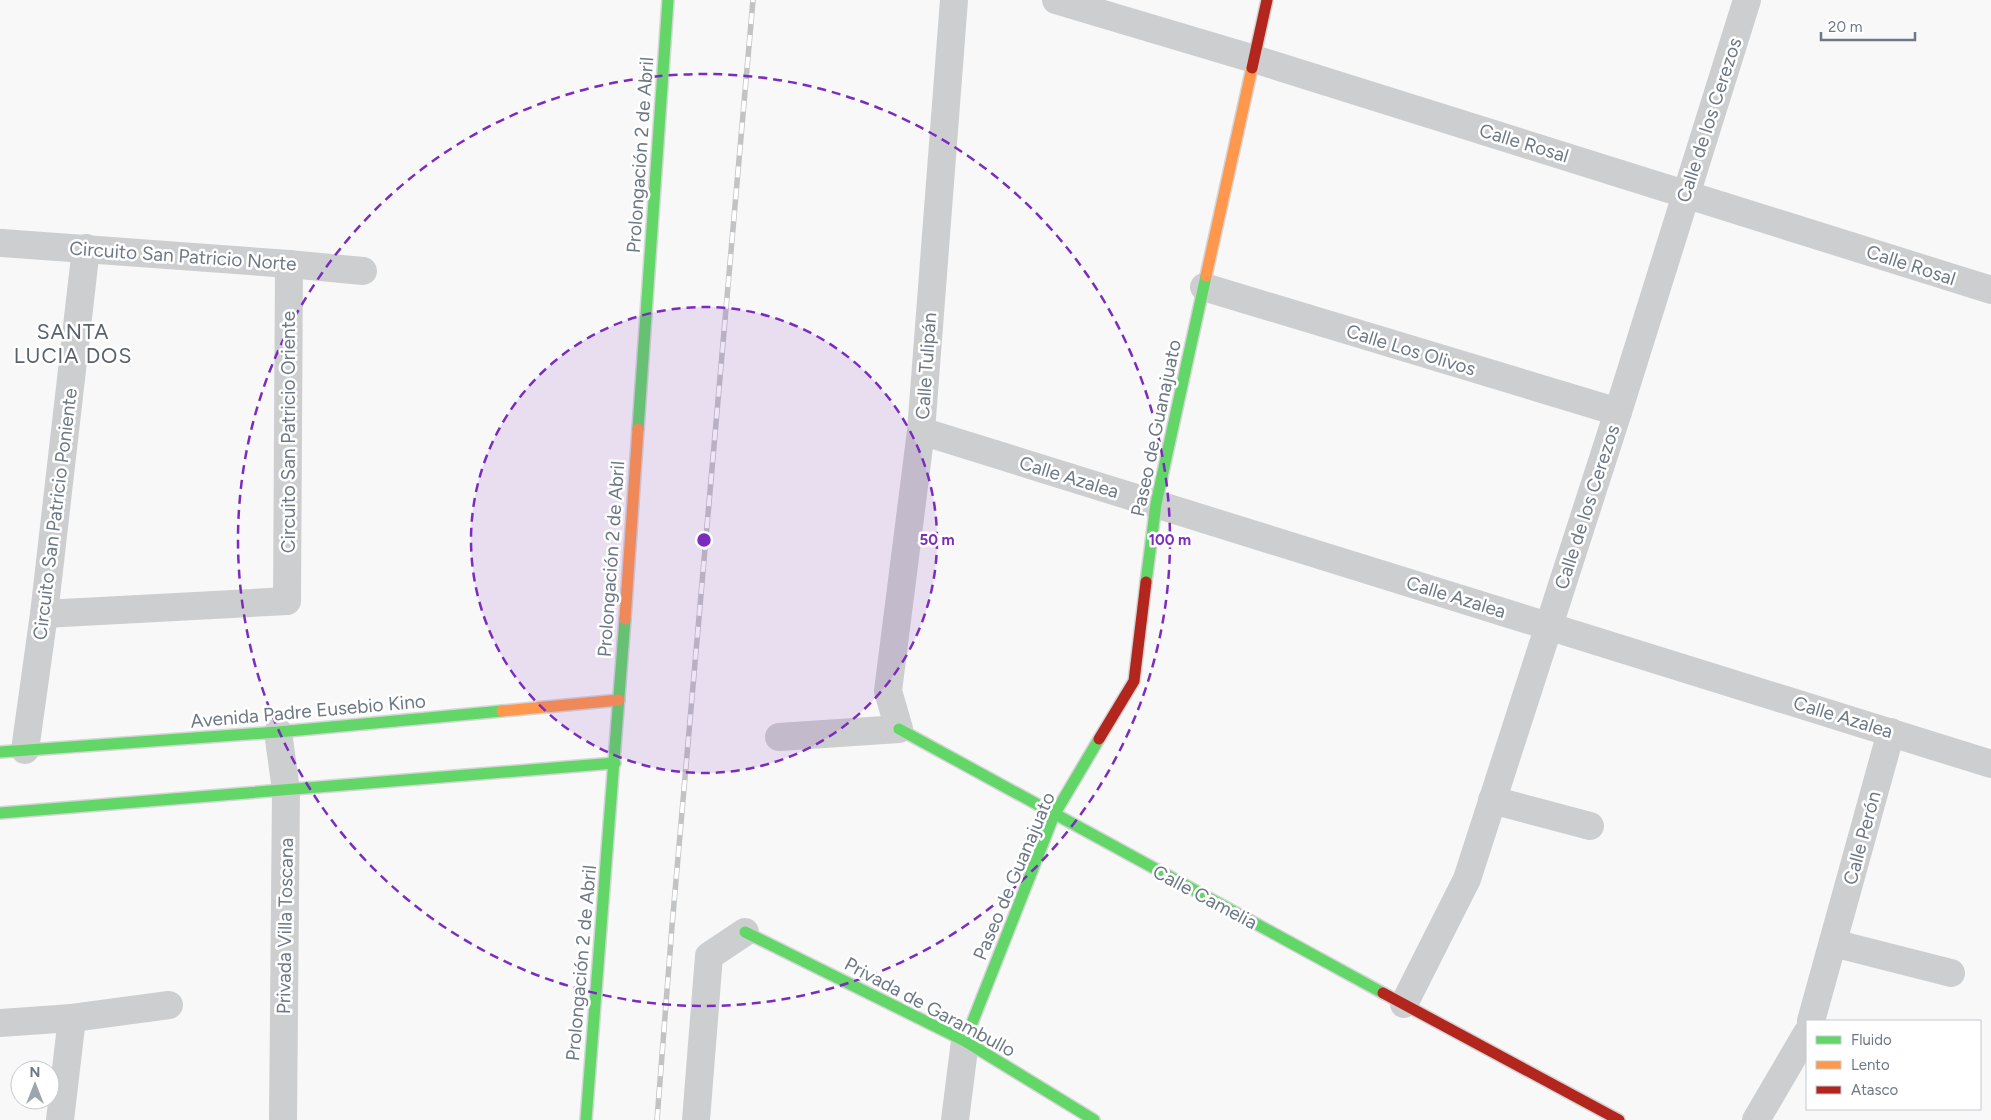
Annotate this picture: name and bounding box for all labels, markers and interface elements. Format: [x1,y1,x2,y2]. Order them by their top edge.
scale bar [1821,10,1915,42]
text: 20 m [1828,18,1862,36]
street label: Calle de los Cerezos [1672,35,1747,205]
street label: Prolongación 2 de Abril [622,56,658,254]
street label: Calle Rosal [1476,118,1572,168]
street label: Circuito San Patricio Norte [69,237,297,275]
street label: Calle Rosal [1863,240,1959,290]
street label: Circuito San Patricio Oriente [277,311,300,553]
street label: Calle Tulipán [911,312,941,420]
district label: SANTA LUCIA DOS [14,319,132,368]
street label: Calle Los Olivos [1343,319,1479,381]
street label: Paseo de Guanajuato [1126,337,1186,519]
street label: Circuito San Patricio Poniente [28,387,82,641]
street label: Calle de los Cerezos [1550,422,1625,592]
street label: Calle Azalea [1016,451,1122,503]
street label: Prolongación 2 de Abril [593,460,629,658]
centre of rings [695,531,713,549]
text: 50 m [919,531,955,549]
text: 100 m [1149,531,1191,549]
street label: Calle Azalea [1403,571,1509,623]
street label: Avenida Padre Eusebio Kino [189,689,427,733]
street label: Calle Azalea [1790,691,1896,743]
street label: Paseo de Guanajuato [968,789,1060,963]
street label: Calle Perón [1838,789,1886,887]
street label: Privada Villa Toscana [272,838,298,1014]
street label: Calle Camelia [1149,860,1261,934]
street label: Prolongación 2 de Abril [561,864,601,1062]
street label: Privada de Garambullo [841,952,1019,1062]
legend [1806,1020,1981,1110]
text: Fluido [1851,1031,1892,1049]
text: Lento [1851,1056,1890,1074]
north arrow [10,1060,60,1110]
text: N [30,1064,40,1081]
text: Atasco [1851,1081,1899,1099]

